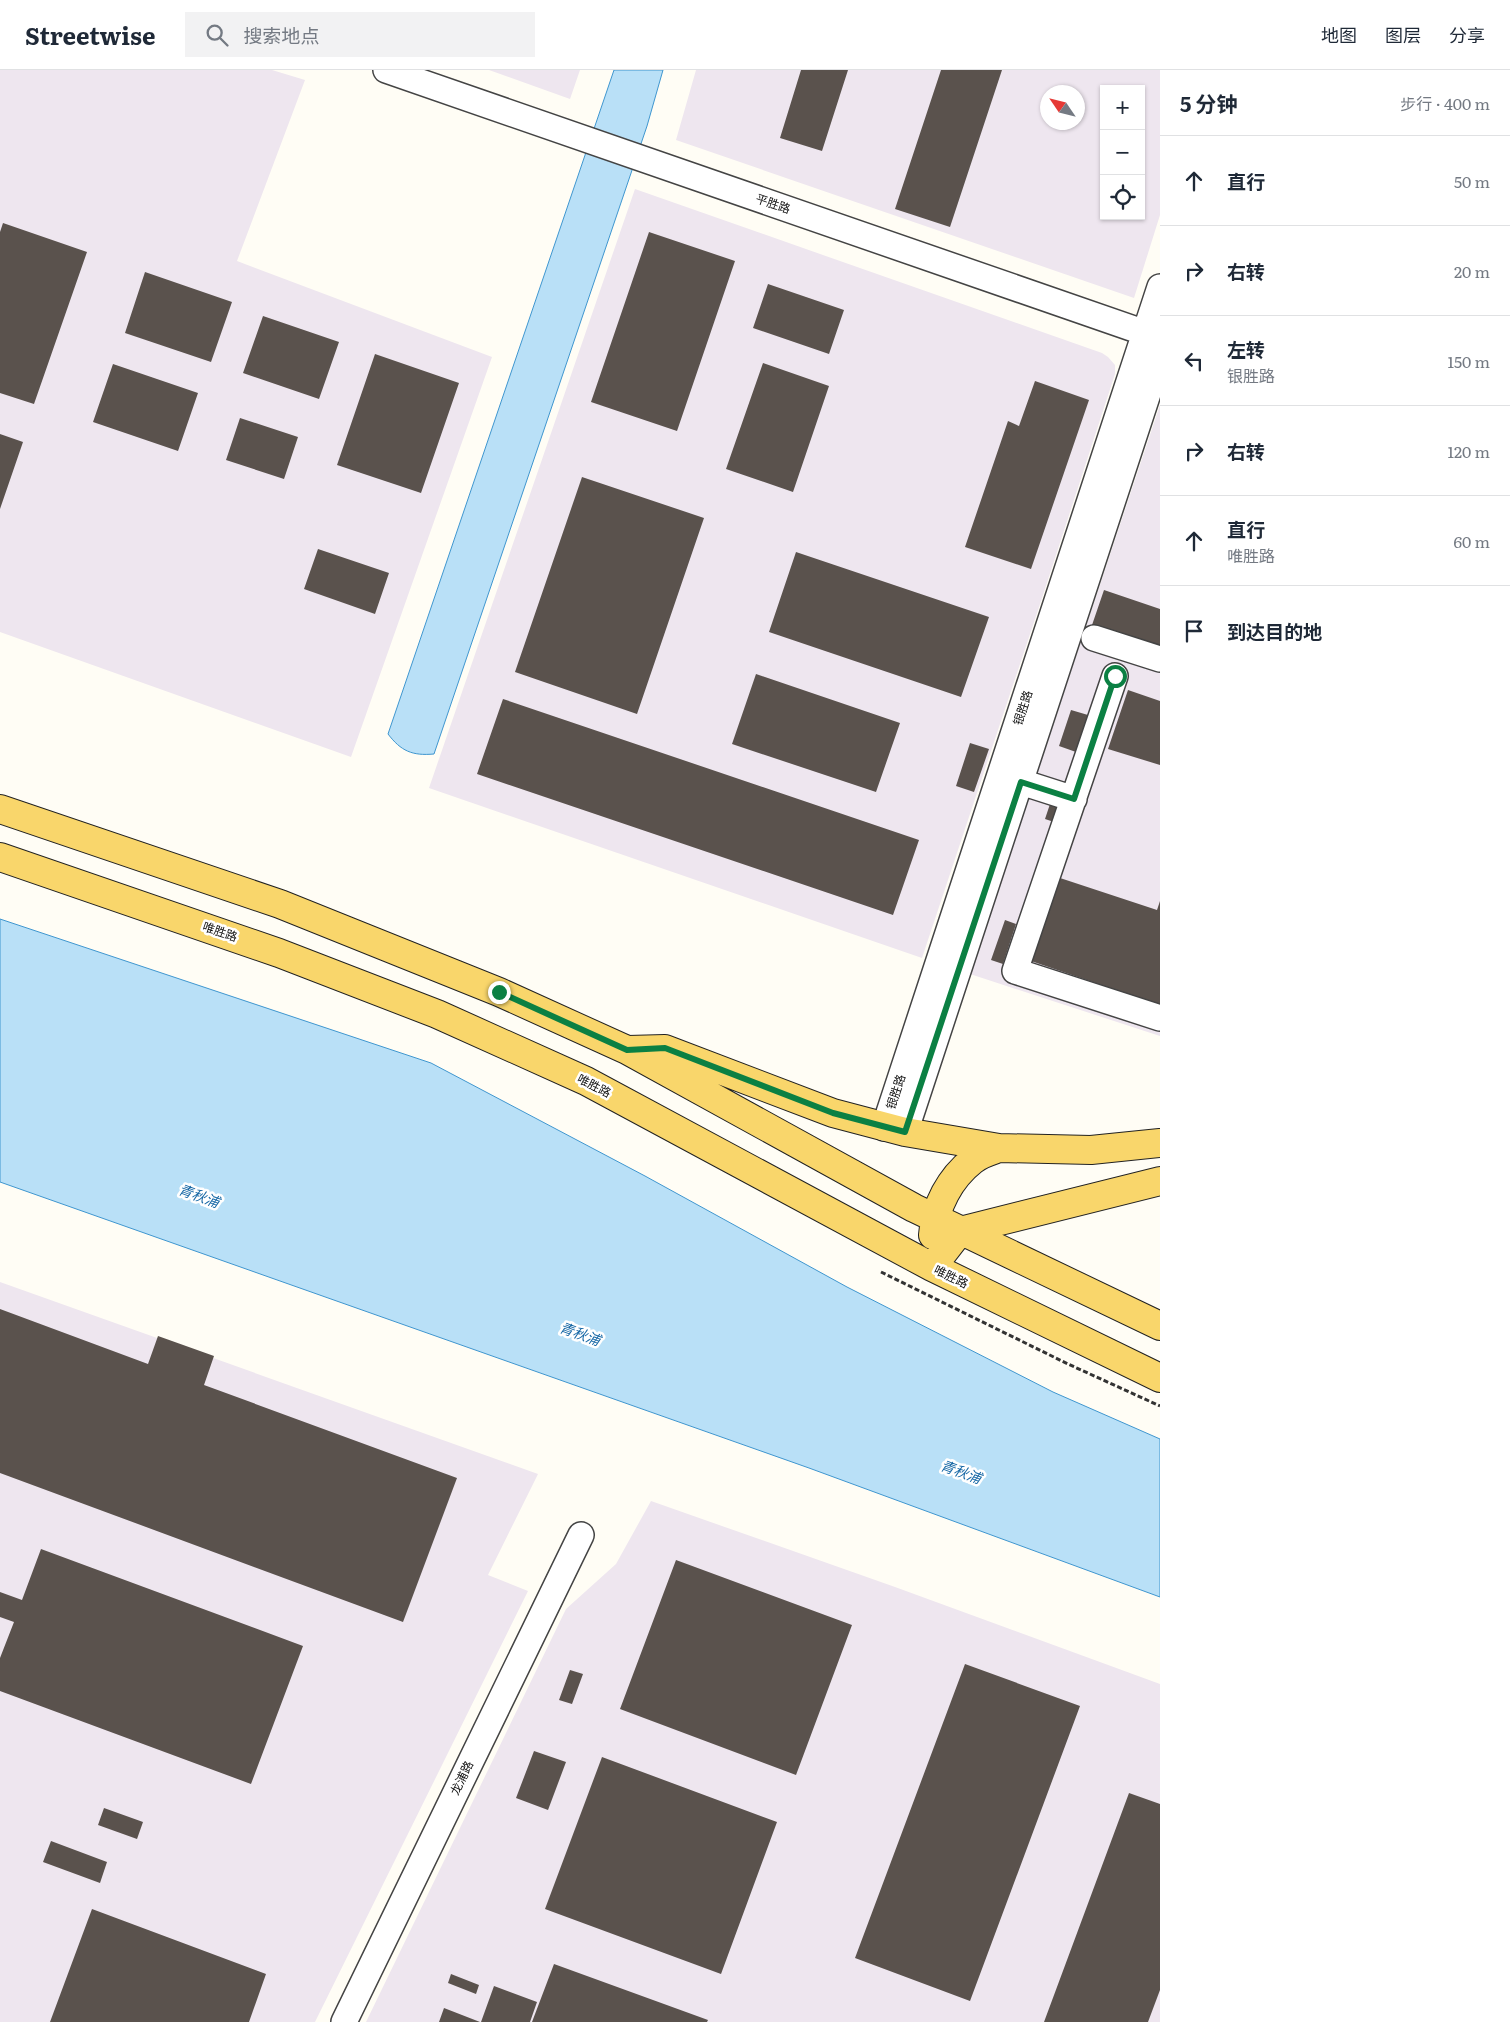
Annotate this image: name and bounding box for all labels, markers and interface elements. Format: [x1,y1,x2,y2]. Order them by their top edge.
search box [185,12,535,57]
text: Streetwise [25,17,155,52]
icon: search [203,21,231,49]
text: 搜索地点 [243,21,319,49]
text: 地图 [1321,21,1357,48]
text: 图层 [1385,21,1421,48]
text: 分享 [1449,21,1485,48]
north arrow [1040,85,1085,130]
map controls [1100,85,1145,220]
button: + [1100,85,1145,130]
text: 5 分钟 [1180,87,1238,118]
text: 步行 · 400 m [1400,91,1490,115]
button: − [1100,130,1145,175]
icon: ahead [1180,167,1208,195]
text: 直行 [1227,167,1265,195]
text: 50 m [1454,169,1490,193]
button: locate [1100,175,1145,220]
street label: 平胜路 [753,189,793,217]
icon: right [1180,257,1208,285]
text: 右转 [1227,257,1265,285]
text: 20 m [1454,259,1490,283]
text: 左转 [1227,335,1265,363]
icon: left [1180,347,1208,375]
text: 150 m [1447,349,1490,373]
text: 银胜路 [1227,363,1275,387]
icon: right [1180,437,1208,465]
text: 右转 [1227,437,1265,465]
text: 120 m [1447,439,1490,463]
text: 直行 [1227,515,1265,543]
icon: ahead [1180,527,1208,555]
text: 60 m [1453,529,1490,553]
text: 唯胜路 [1227,543,1275,567]
icon: arrive [1180,617,1208,645]
text: 到达目的地 [1227,617,1322,645]
route start [1104,665,1127,688]
street label: 银胜路 [1008,688,1036,728]
street label: 唯胜路 [200,917,240,945]
route end [488,981,511,1004]
street label: 唯胜路 [574,1069,615,1101]
street label: 银胜路 [881,1072,909,1112]
water label: 青秋浦 [176,1178,224,1212]
street label: 唯胜路 [931,1260,972,1292]
water label: 青秋浦 [557,1316,605,1350]
water label: 青秋浦 [938,1454,986,1488]
street label: 龙浦路 [445,1757,477,1798]

